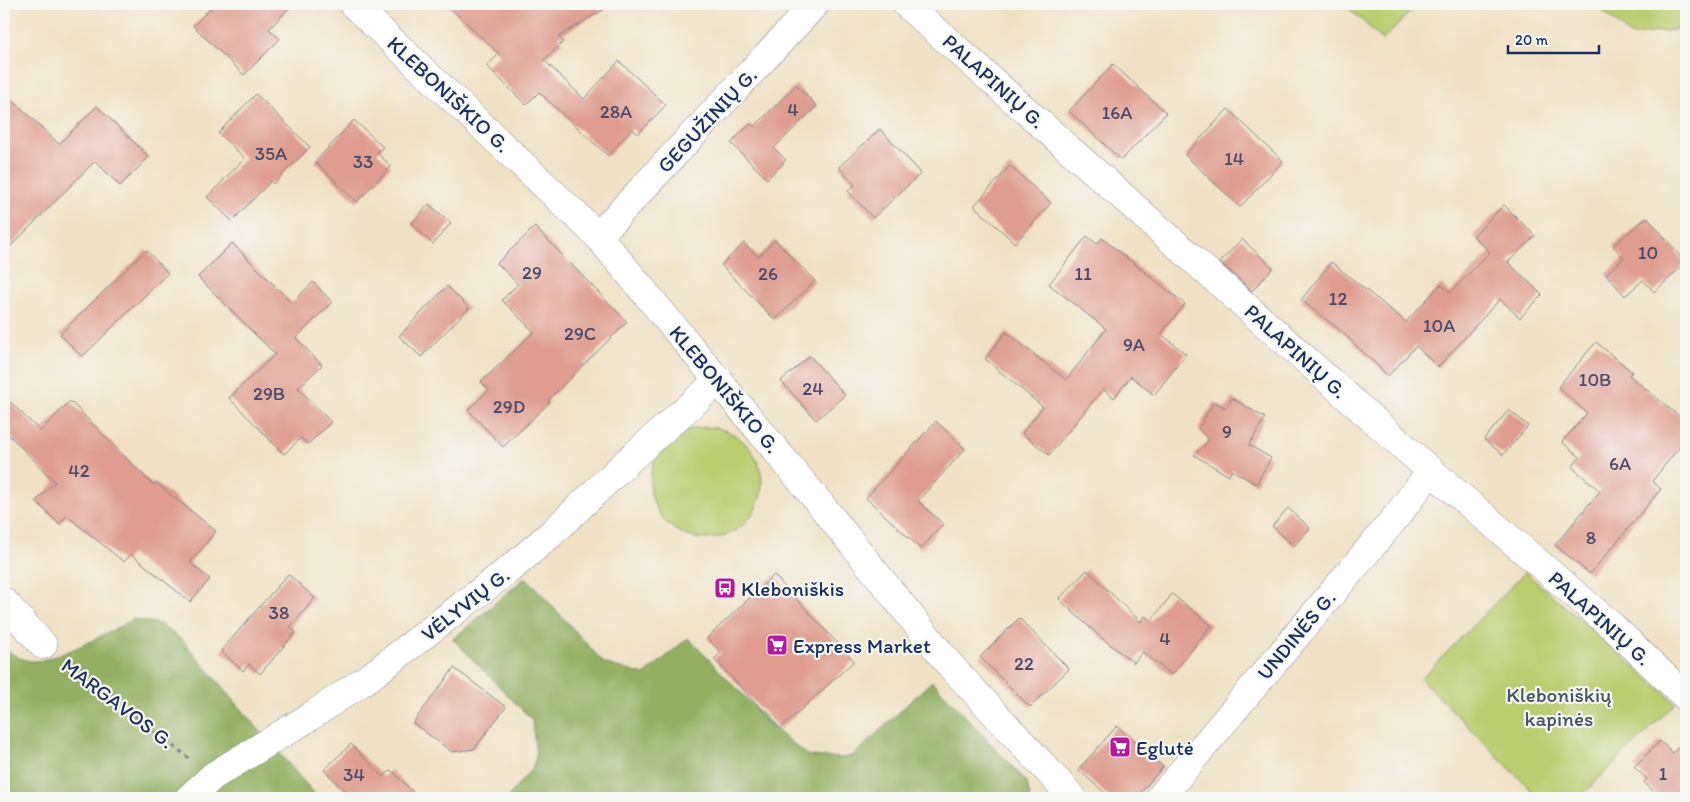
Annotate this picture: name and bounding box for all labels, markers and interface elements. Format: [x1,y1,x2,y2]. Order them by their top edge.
scale bar [1508,22,1599,54]
street label: PALAPINIŲ G. [938,28,1050,134]
street label: KLEBONIŠKIO G. [382,31,516,157]
text: 20 m [1515,31,1549,49]
street label: GEGUŽINIŲ G. [652,62,762,178]
house number: 4 [787,98,799,121]
house number: 28A [600,100,632,123]
house number: 16A [1101,101,1133,124]
house number: 35A [255,142,287,165]
house number: 14 [1224,147,1244,170]
house number: 33 [353,150,373,173]
house number: 10 [1638,241,1658,264]
house number: 29 [522,261,542,284]
house number: 26 [758,262,778,285]
house number: 11 [1074,262,1092,285]
house number: 12 [1329,287,1347,310]
street label: PALAPINIŲ G. [1240,298,1352,404]
house number: 10A [1423,314,1455,337]
street label: KLEBONIŠKIO G. [664,320,786,458]
house number: 29C [564,322,596,345]
house number: 9A [1123,333,1145,356]
house number: 10B [1579,368,1611,391]
house number: 24 [802,377,824,400]
house number: 29B [253,382,285,405]
house number: 29D [493,395,525,418]
house number: 9 [1222,420,1232,443]
house number: 6A [1609,452,1631,475]
house number: 42 [68,459,90,482]
house number: 8 [1586,526,1596,549]
street label: VĖLYVIŲ G. [416,562,514,646]
street label: PALAPINIŲ G. [1544,565,1656,671]
bus stop icon: Kleboniškis [713,576,737,600]
place label: Kleboniškis [741,576,844,601]
street label: UNDINĖS G. [1251,585,1341,685]
house number: 38 [269,601,289,624]
house number: 4 [1159,627,1171,650]
supermarket icon: Express Market [765,633,789,657]
place label: Express Market [793,633,931,658]
house number: 22 [1014,652,1034,675]
street label: MARGAVOS G. [57,653,179,753]
park label: Kleboniškių kapinės [1506,682,1612,731]
supermarket icon: Eglutė [1108,735,1132,759]
place label: Eglutė [1136,735,1194,760]
house number: 1 [1659,762,1668,785]
house number: 34 [343,763,365,786]

